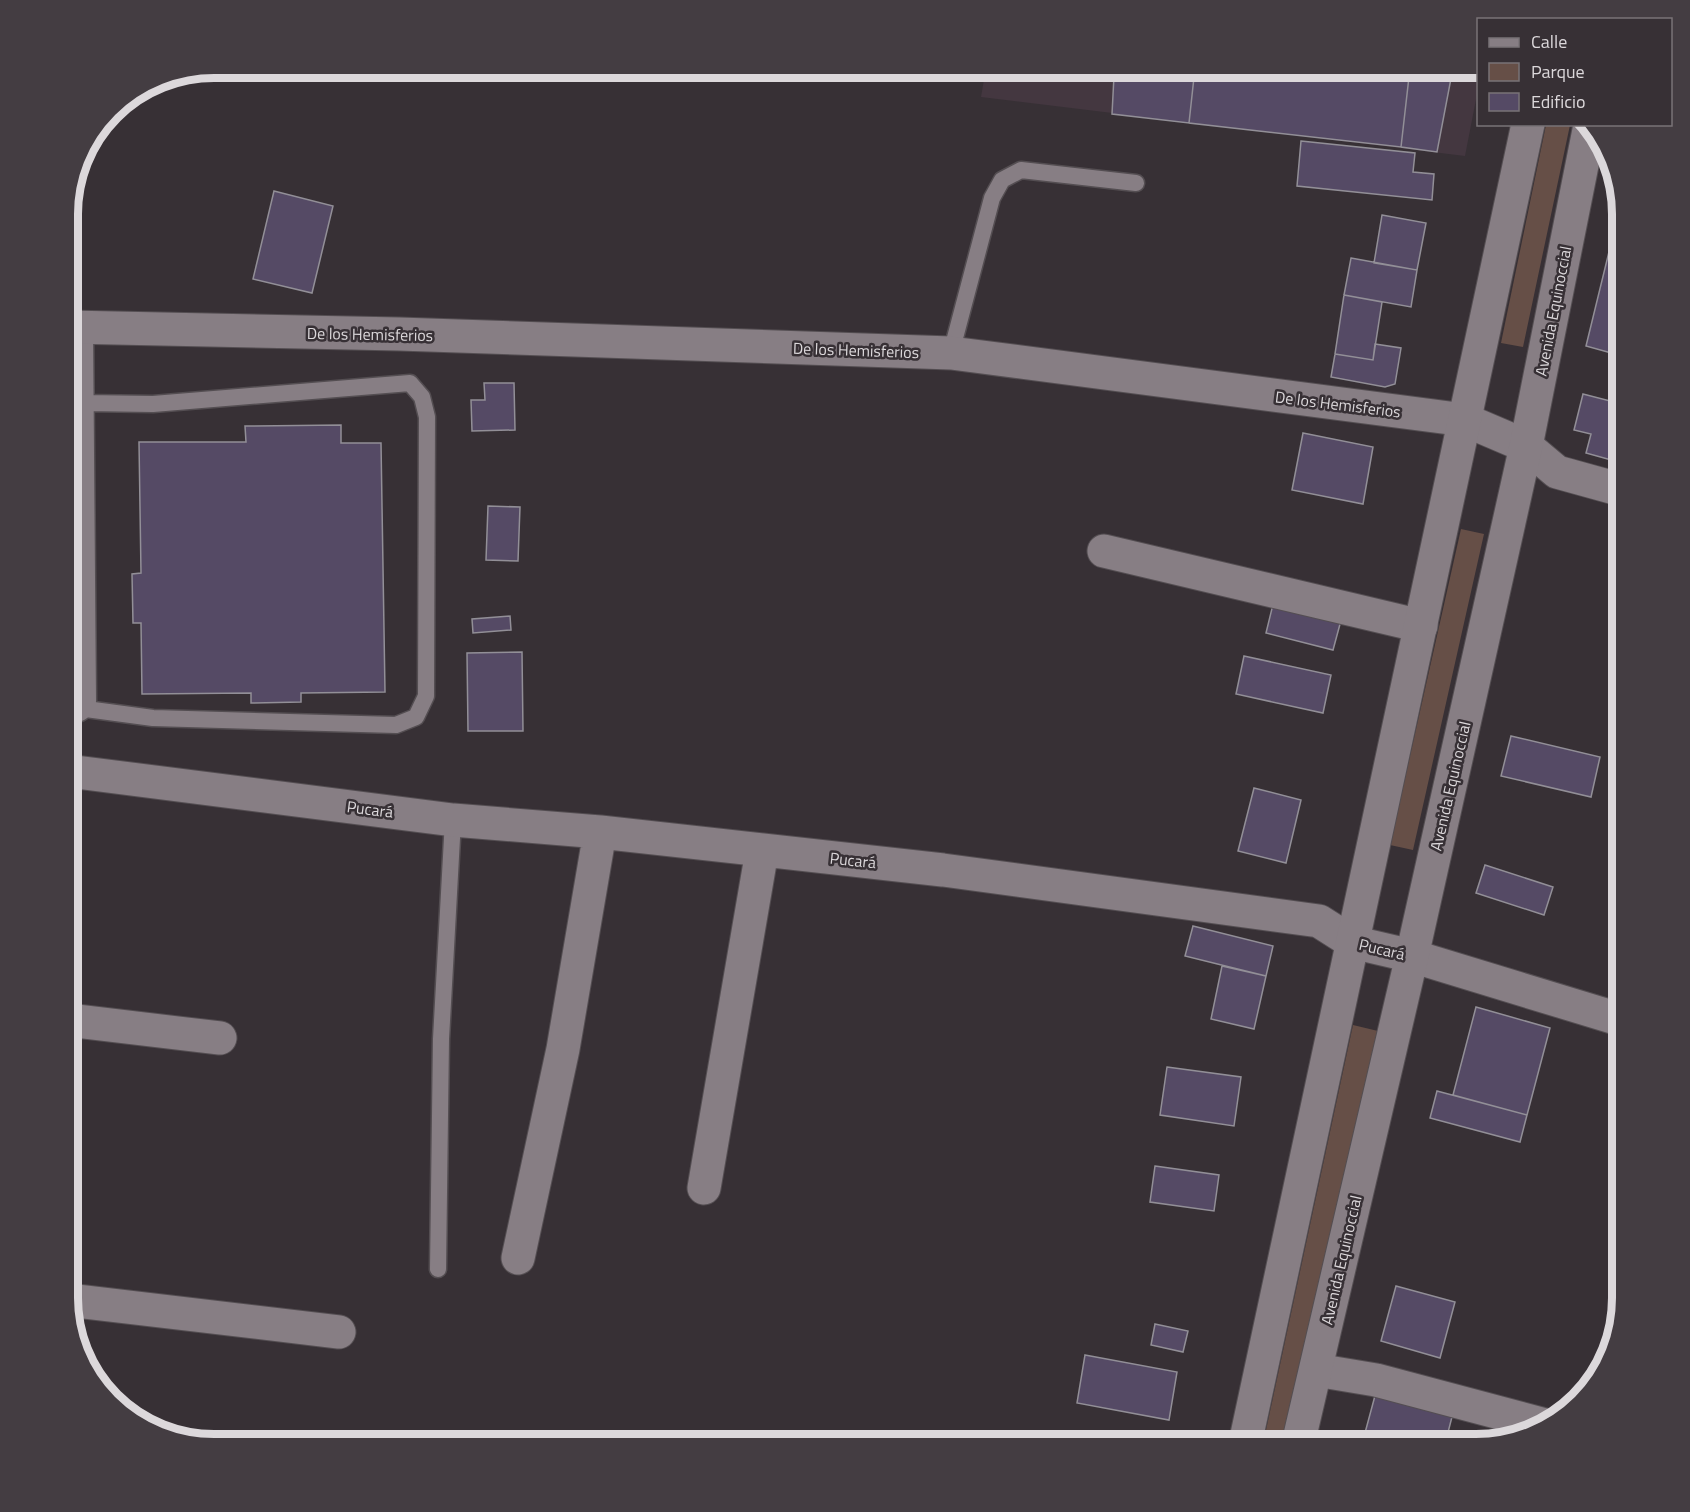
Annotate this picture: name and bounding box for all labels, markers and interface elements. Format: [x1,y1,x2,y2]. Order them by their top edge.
legend [1477,18,1672,126]
text: Calle [1531,28,1567,55]
text: Parque [1531,58,1585,85]
text: Edificio [1531,88,1585,115]
street label: Avenida Equinoccial [1529,244,1577,378]
street label: De los Hemisferios [307,321,433,347]
street label: De los Hemisferios [792,336,920,364]
street label: De los Hemisferios [1274,384,1402,424]
street label: Avenida Equinoccial [1423,719,1477,853]
street label: Pucará [345,794,395,824]
street label: Pucará [829,846,877,874]
street label: Pucará [1357,932,1407,966]
street label: Avenida Equinoccial [1314,1193,1368,1327]

